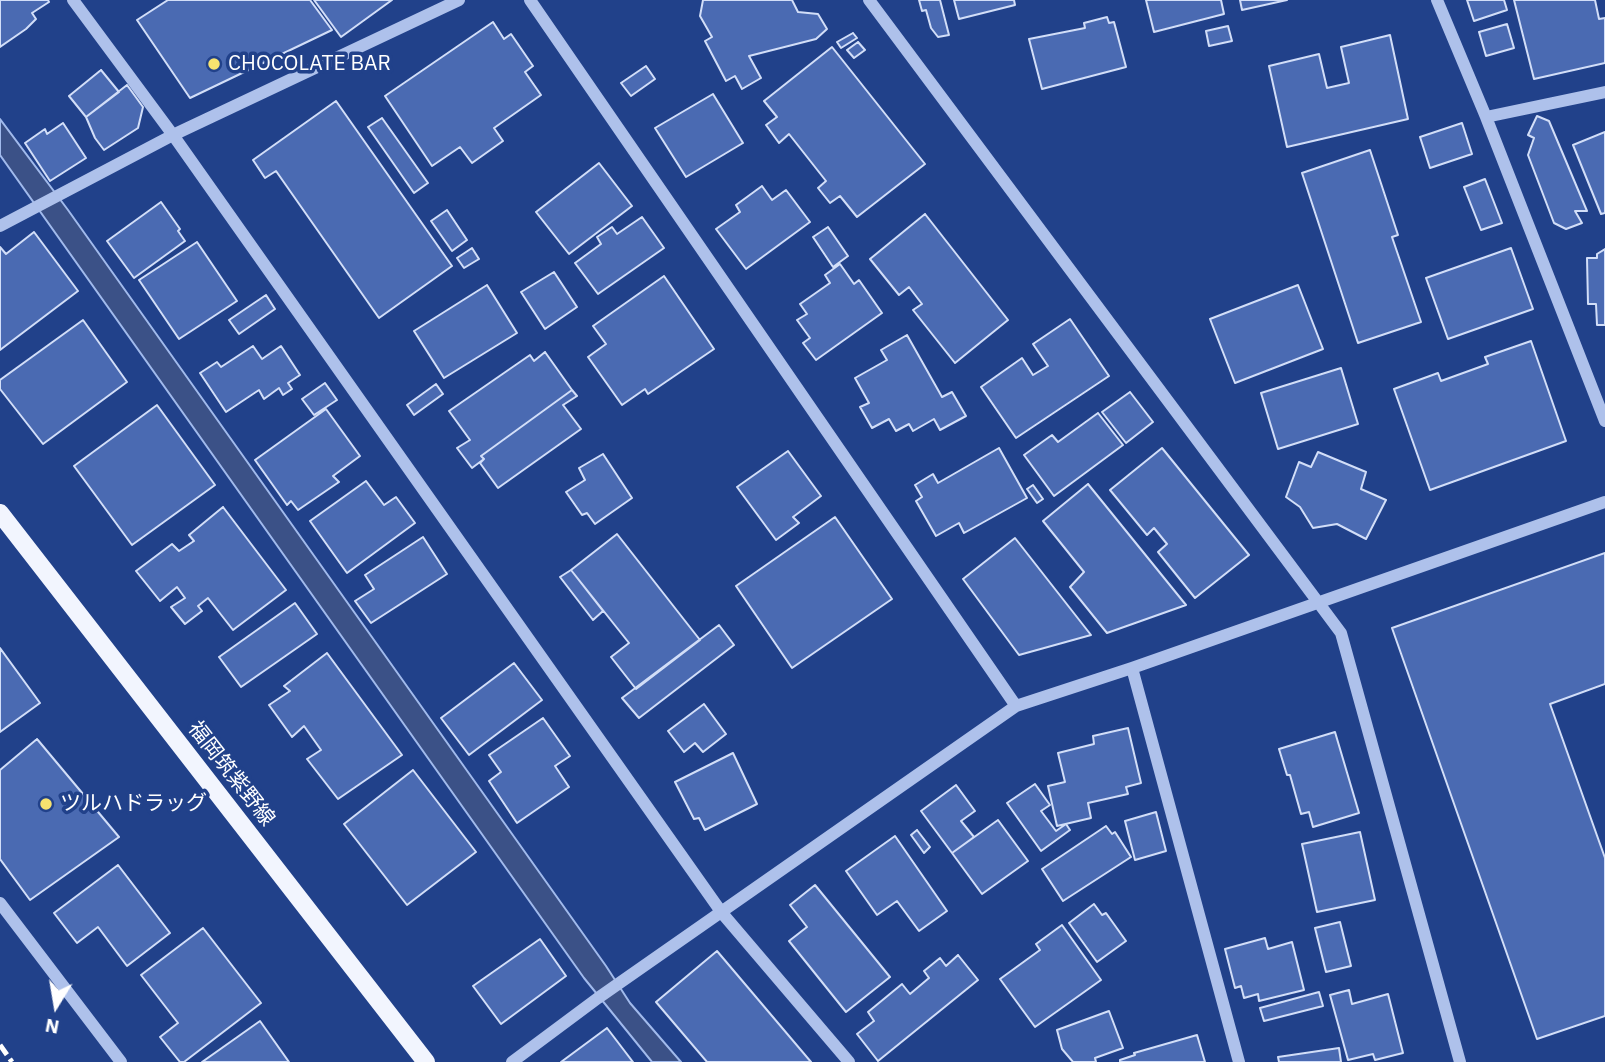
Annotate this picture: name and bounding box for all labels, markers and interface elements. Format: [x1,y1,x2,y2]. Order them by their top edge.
place label: CHOCOLATE BAR [228,51,391,77]
marker: CHOCOLATE BAR [206,56,222,72]
street label: 福岡筑紫野線 [182,717,280,831]
place label: ツルハドラッグ [60,791,207,817]
marker: ツルハドラッグ [38,796,54,812]
north arrow [21,971,91,1041]
text: N [43,1014,61,1040]

